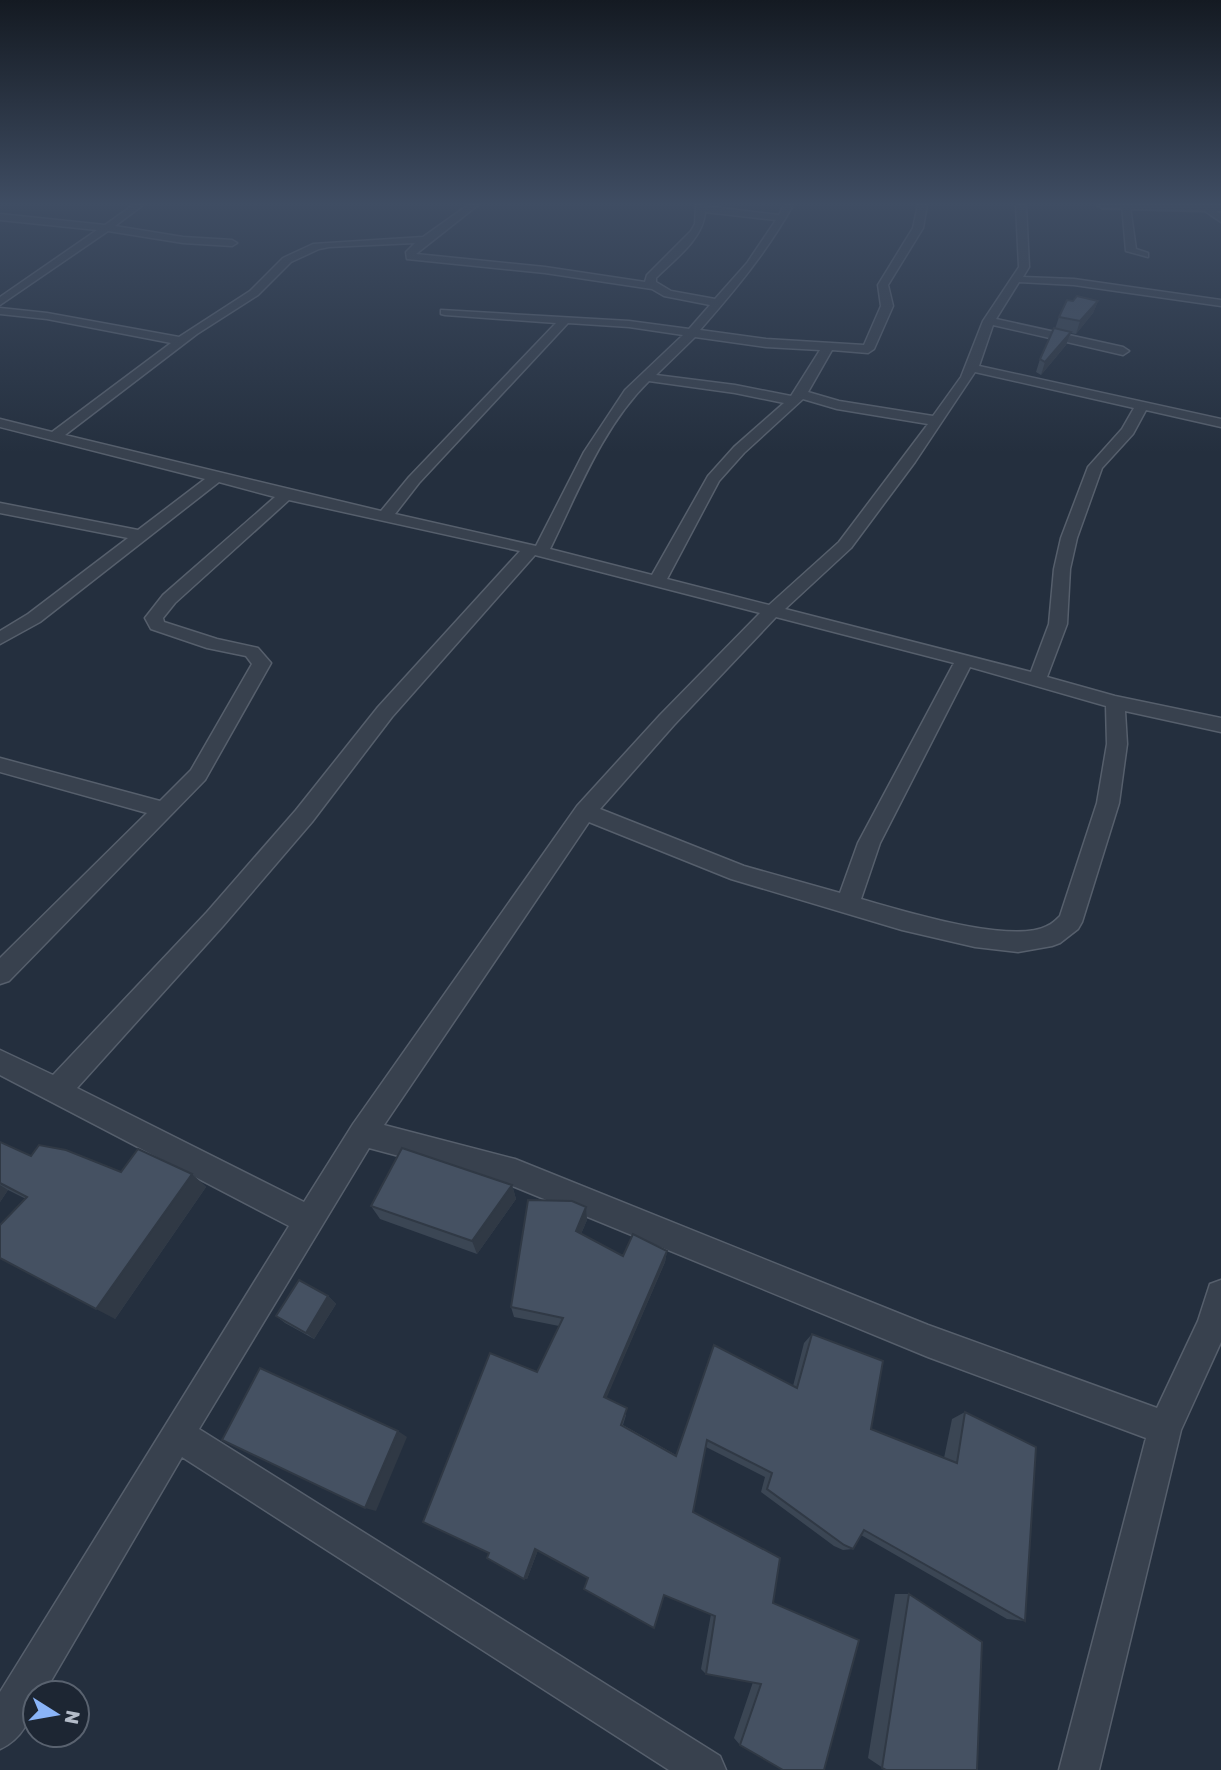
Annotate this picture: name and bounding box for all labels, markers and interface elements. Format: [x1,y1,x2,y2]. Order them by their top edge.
north arrow [21,1679,91,1749]
text: N [60,1708,85,1726]

